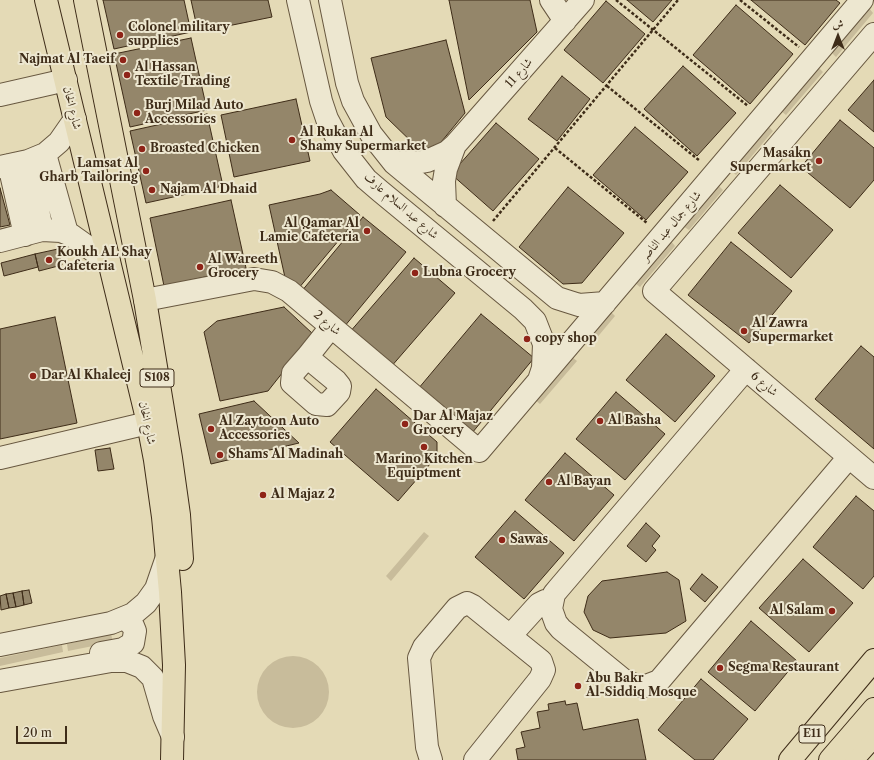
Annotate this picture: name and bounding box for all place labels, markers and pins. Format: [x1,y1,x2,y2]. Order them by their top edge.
place label: Colonel military supplies [128,21,230,49]
marker: Colonel military supplies [115,30,125,40]
place label: Najmat Al Taeif [19,53,115,67]
marker: Najmat Al Taeif [118,55,128,65]
place label: Al Hassan Textile Trading [135,61,230,89]
marker: Al Hassan Textile Trading [122,70,132,80]
place label: Burj Milad Auto Accessories [145,99,243,127]
marker: Burj Milad Auto Accessories [132,108,142,118]
place label: Al Rukan Al Shamy Supermarket [300,126,426,154]
marker: Al Rukan Al Shamy Supermarket [287,135,297,145]
place label: Broasted Chicken [150,142,259,156]
marker: Broasted Chicken [137,144,147,154]
place label: Masakn Supermarket [730,147,811,175]
marker: Masakn Supermarket [814,156,824,166]
place label: Lamsat Al Gharb Tailoring [39,157,138,185]
marker: Lamsat Al Gharb Tailoring [141,166,151,176]
place label: Najam Al Dhaid [160,183,257,197]
marker: Najam Al Dhaid [147,185,157,195]
place label: Al Qamar Al Lamie Cafeteria [260,217,359,245]
marker: Al Qamar Al Lamie Cafeteria [362,226,372,236]
place label: Koukh AL Shay Cafeteria [57,246,152,274]
place label: Al Wareeth Grocery [208,253,278,281]
marker: Koukh AL Shay Cafeteria [44,255,54,265]
marker: Al Wareeth Grocery [195,262,205,272]
place label: Lubna Grocery [423,266,516,280]
marker: Lubna Grocery [410,268,420,278]
place label: Al Zawra Supermarket [752,317,833,345]
marker: Al Zawra Supermarket [739,326,749,336]
place label: copy shop [535,332,597,346]
marker: copy shop [522,334,532,344]
place label: Dar Al Khaleej [41,369,131,383]
marker: Dar Al Khaleej [28,371,38,381]
place label: Dar Al Majaz Grocery [413,410,493,438]
place label: Al Basha [608,414,661,428]
place label: Al Zaytoon Auto Accessories [219,415,319,443]
marker: Al Basha [595,416,605,426]
marker: Dar Al Majaz Grocery [400,419,410,429]
marker: Al Zaytoon Auto Accessories [206,424,216,434]
marker: Marino Kitchen Equiptment [419,442,429,452]
place label: Shams Al Madinah [228,448,343,462]
marker: Shams Al Madinah [215,450,225,460]
place label: Marino Kitchen Equiptment [375,453,473,481]
place label: Al Bayan [557,475,611,489]
marker: Al Bayan [544,477,554,487]
place label: Al Majaz 2 [271,488,335,502]
marker: Al Majaz 2 [258,490,268,500]
place label: Sawas [510,533,548,547]
marker: Sawas [497,535,507,545]
place label: Al Salam [770,604,824,618]
marker: Al Salam [827,606,837,616]
place label: Segma Restaurant [728,661,839,675]
marker: Segma Restaurant [715,663,725,673]
place label: Abu Bakr Al-Siddiq Mosque [586,672,697,700]
marker: Abu Bakr Al-Siddiq Mosque [573,681,583,691]

